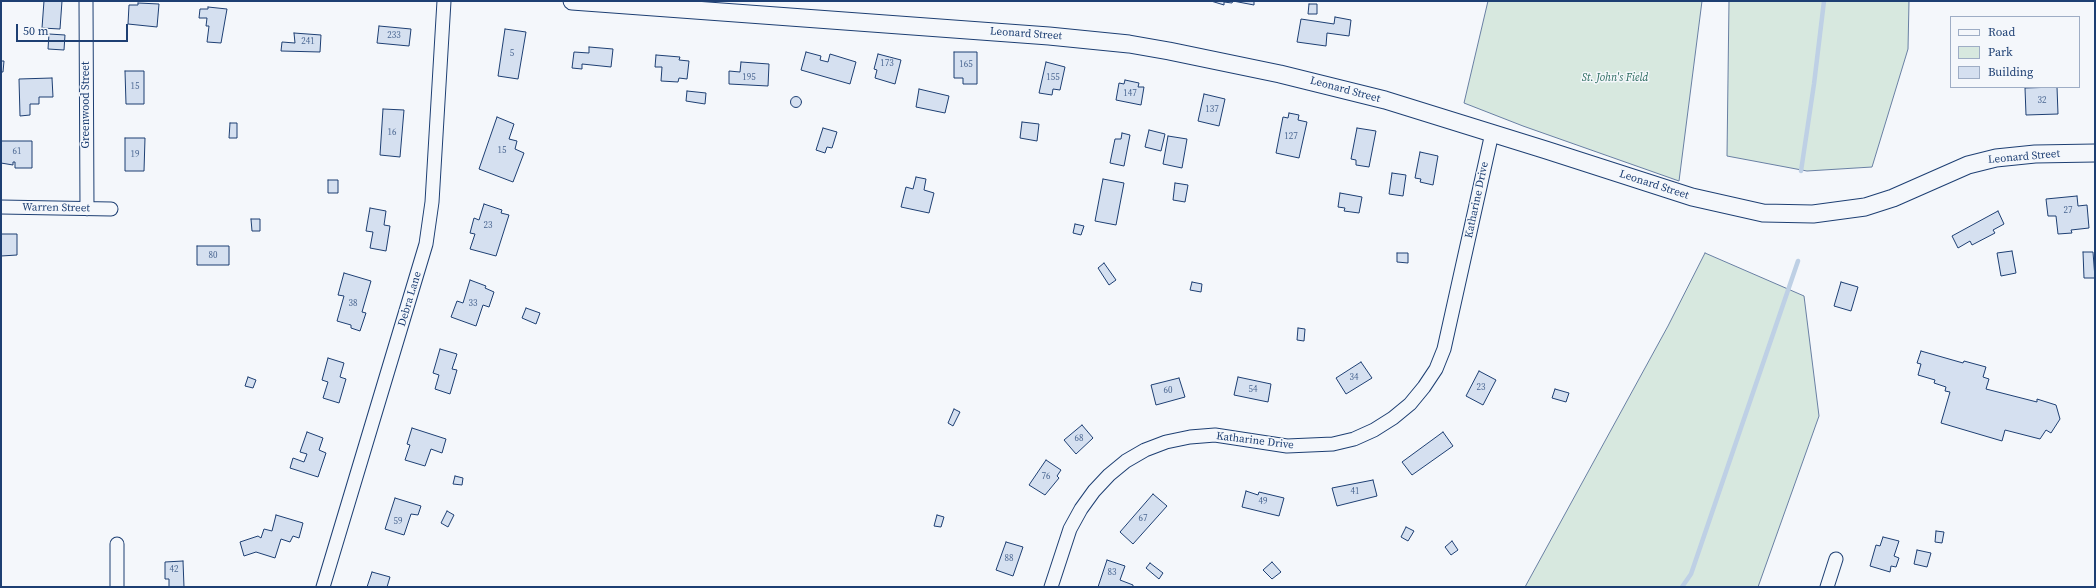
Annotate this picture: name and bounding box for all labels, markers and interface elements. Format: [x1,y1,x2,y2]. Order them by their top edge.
scale bar [18,16,130,42]
legend [1950,16,2080,88]
text: 50 m [23,23,49,39]
text: Road [1988,24,2015,40]
street label: Leonard Street [990,25,1062,43]
house number: 233 [387,31,401,41]
house number: 241 [301,37,315,47]
text: Park [1988,44,2013,60]
house number: 5 [510,49,514,59]
house number: 173 [880,59,894,69]
house number: 165 [959,60,973,70]
street label: Greenwood Street [79,61,93,149]
text: Building [1988,64,2033,80]
park label: St. John's Field [1582,71,1648,85]
house number: 195 [742,73,756,83]
house number: 155 [1046,73,1060,83]
street label: Leonard Street [1308,74,1382,106]
house number: 15 [131,82,139,92]
house number: 147 [1123,89,1137,99]
house number: 32 [2038,96,2046,106]
house number: 137 [1205,105,1219,115]
house number: 16 [388,128,396,138]
house number: 127 [1284,132,1298,142]
house number: 15 [498,146,506,156]
house number: 61 [13,147,21,157]
street label: Leonard Street [1987,147,2061,167]
house number: 19 [131,150,139,160]
street label: Katharine Drive [1462,161,1492,239]
street label: Leonard Street [1618,168,1690,202]
street label: Warren Street [22,201,90,215]
house number: 27 [2064,206,2072,216]
house number: 23 [484,221,492,231]
house number: 80 [209,251,217,261]
street label: Debra Lane [395,270,425,328]
house number: 38 [349,299,357,309]
house number: 33 [469,299,477,309]
house number: 34 [1350,373,1358,383]
house number: 23 [1477,383,1485,393]
house number: 54 [1249,385,1257,395]
house number: 60 [1164,386,1172,396]
street label: Katharine Drive [1216,430,1294,452]
house number: 68 [1075,434,1083,444]
house number: 76 [1042,472,1050,482]
house number: 41 [1351,487,1359,497]
house number: 49 [1259,497,1267,507]
house number: 67 [1139,514,1147,524]
house number: 59 [394,517,402,527]
house number: 88 [1005,554,1013,564]
house number: 42 [170,565,178,575]
house number: 83 [1108,568,1116,578]

